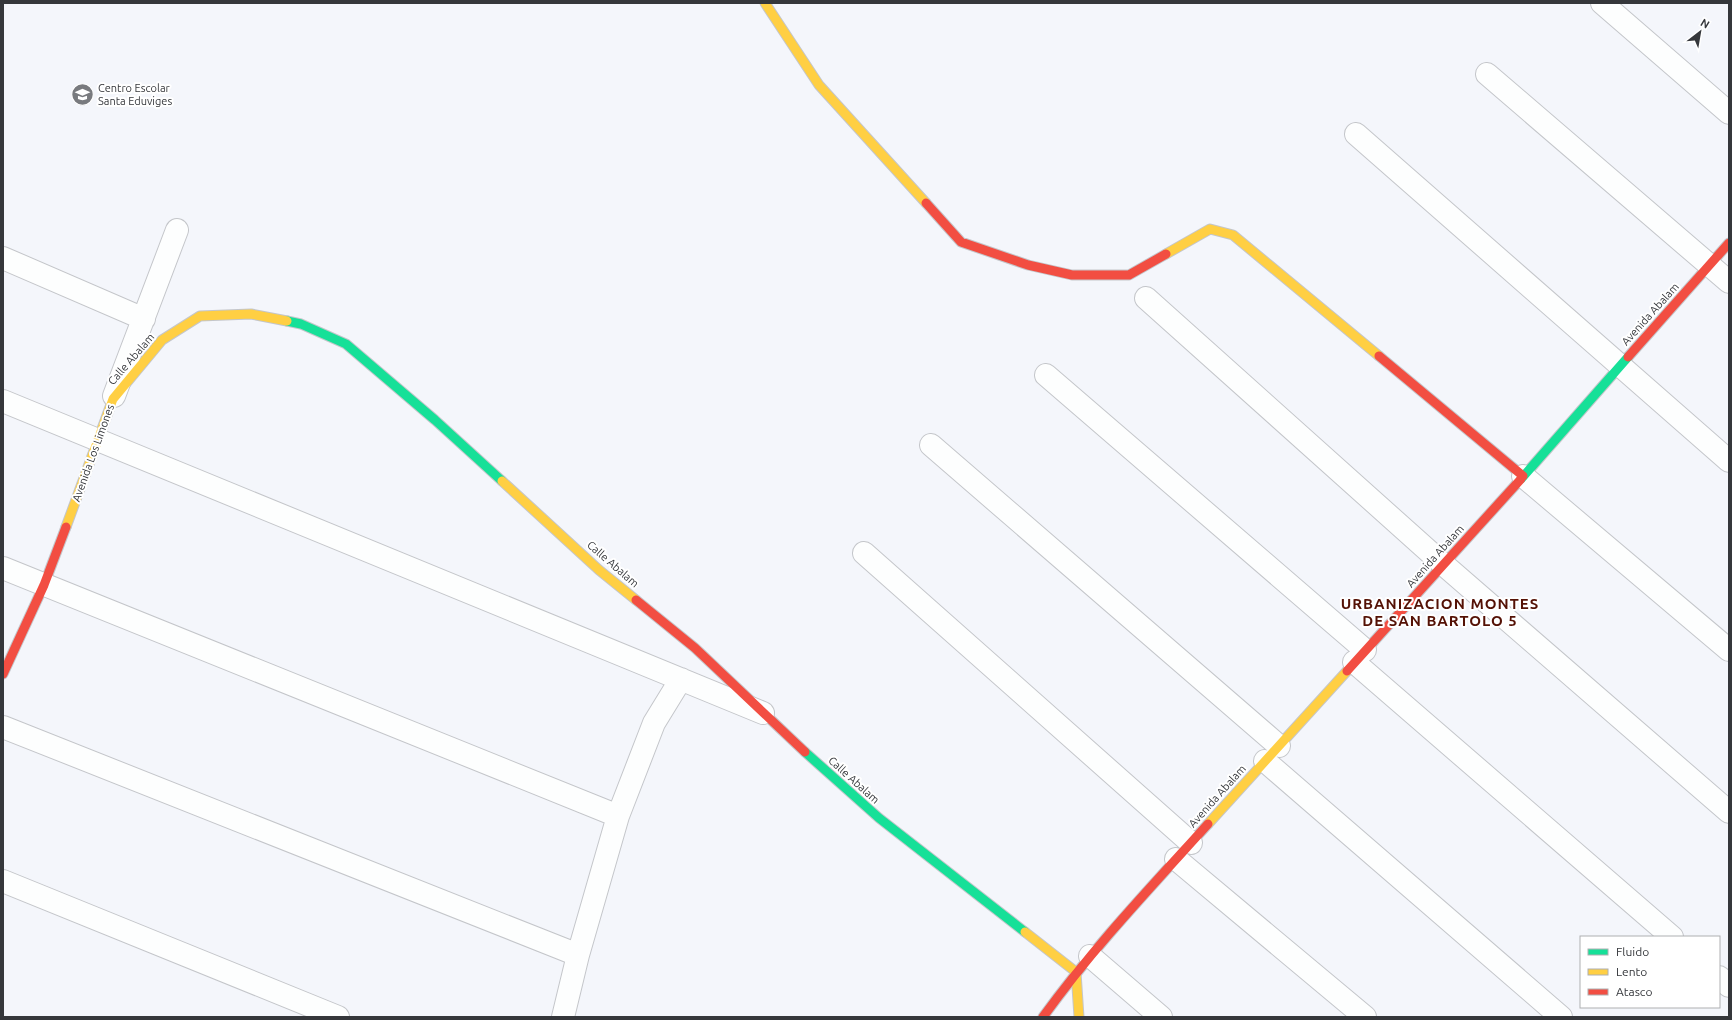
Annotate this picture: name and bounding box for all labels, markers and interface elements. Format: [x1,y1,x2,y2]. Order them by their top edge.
north arrow [1680,12,1720,52]
text: N [1699,16,1712,31]
school or university icon: Centro Escolar Santa Eduviges [70,81,96,107]
place label: Centro Escolar Santa Eduviges [98,82,172,107]
street label: Avenida Abalam [1619,281,1681,347]
street label: Calle Abalam [105,331,157,387]
street label: Avenida Los Limones [70,403,116,503]
street label: Avenida Abalam [1404,523,1466,589]
street label: Calle Abalam [585,538,641,590]
district label: URBANIZACION MONTES DE SAN BARTOLO 5 [1341,595,1539,629]
street label: Calle Abalam [826,754,882,806]
street label: Avenida Abalam [1186,763,1248,829]
legend [1580,936,1720,1008]
text: Fluido [1616,945,1649,958]
text: Lento [1616,965,1647,978]
text: Atasco [1616,985,1652,998]

